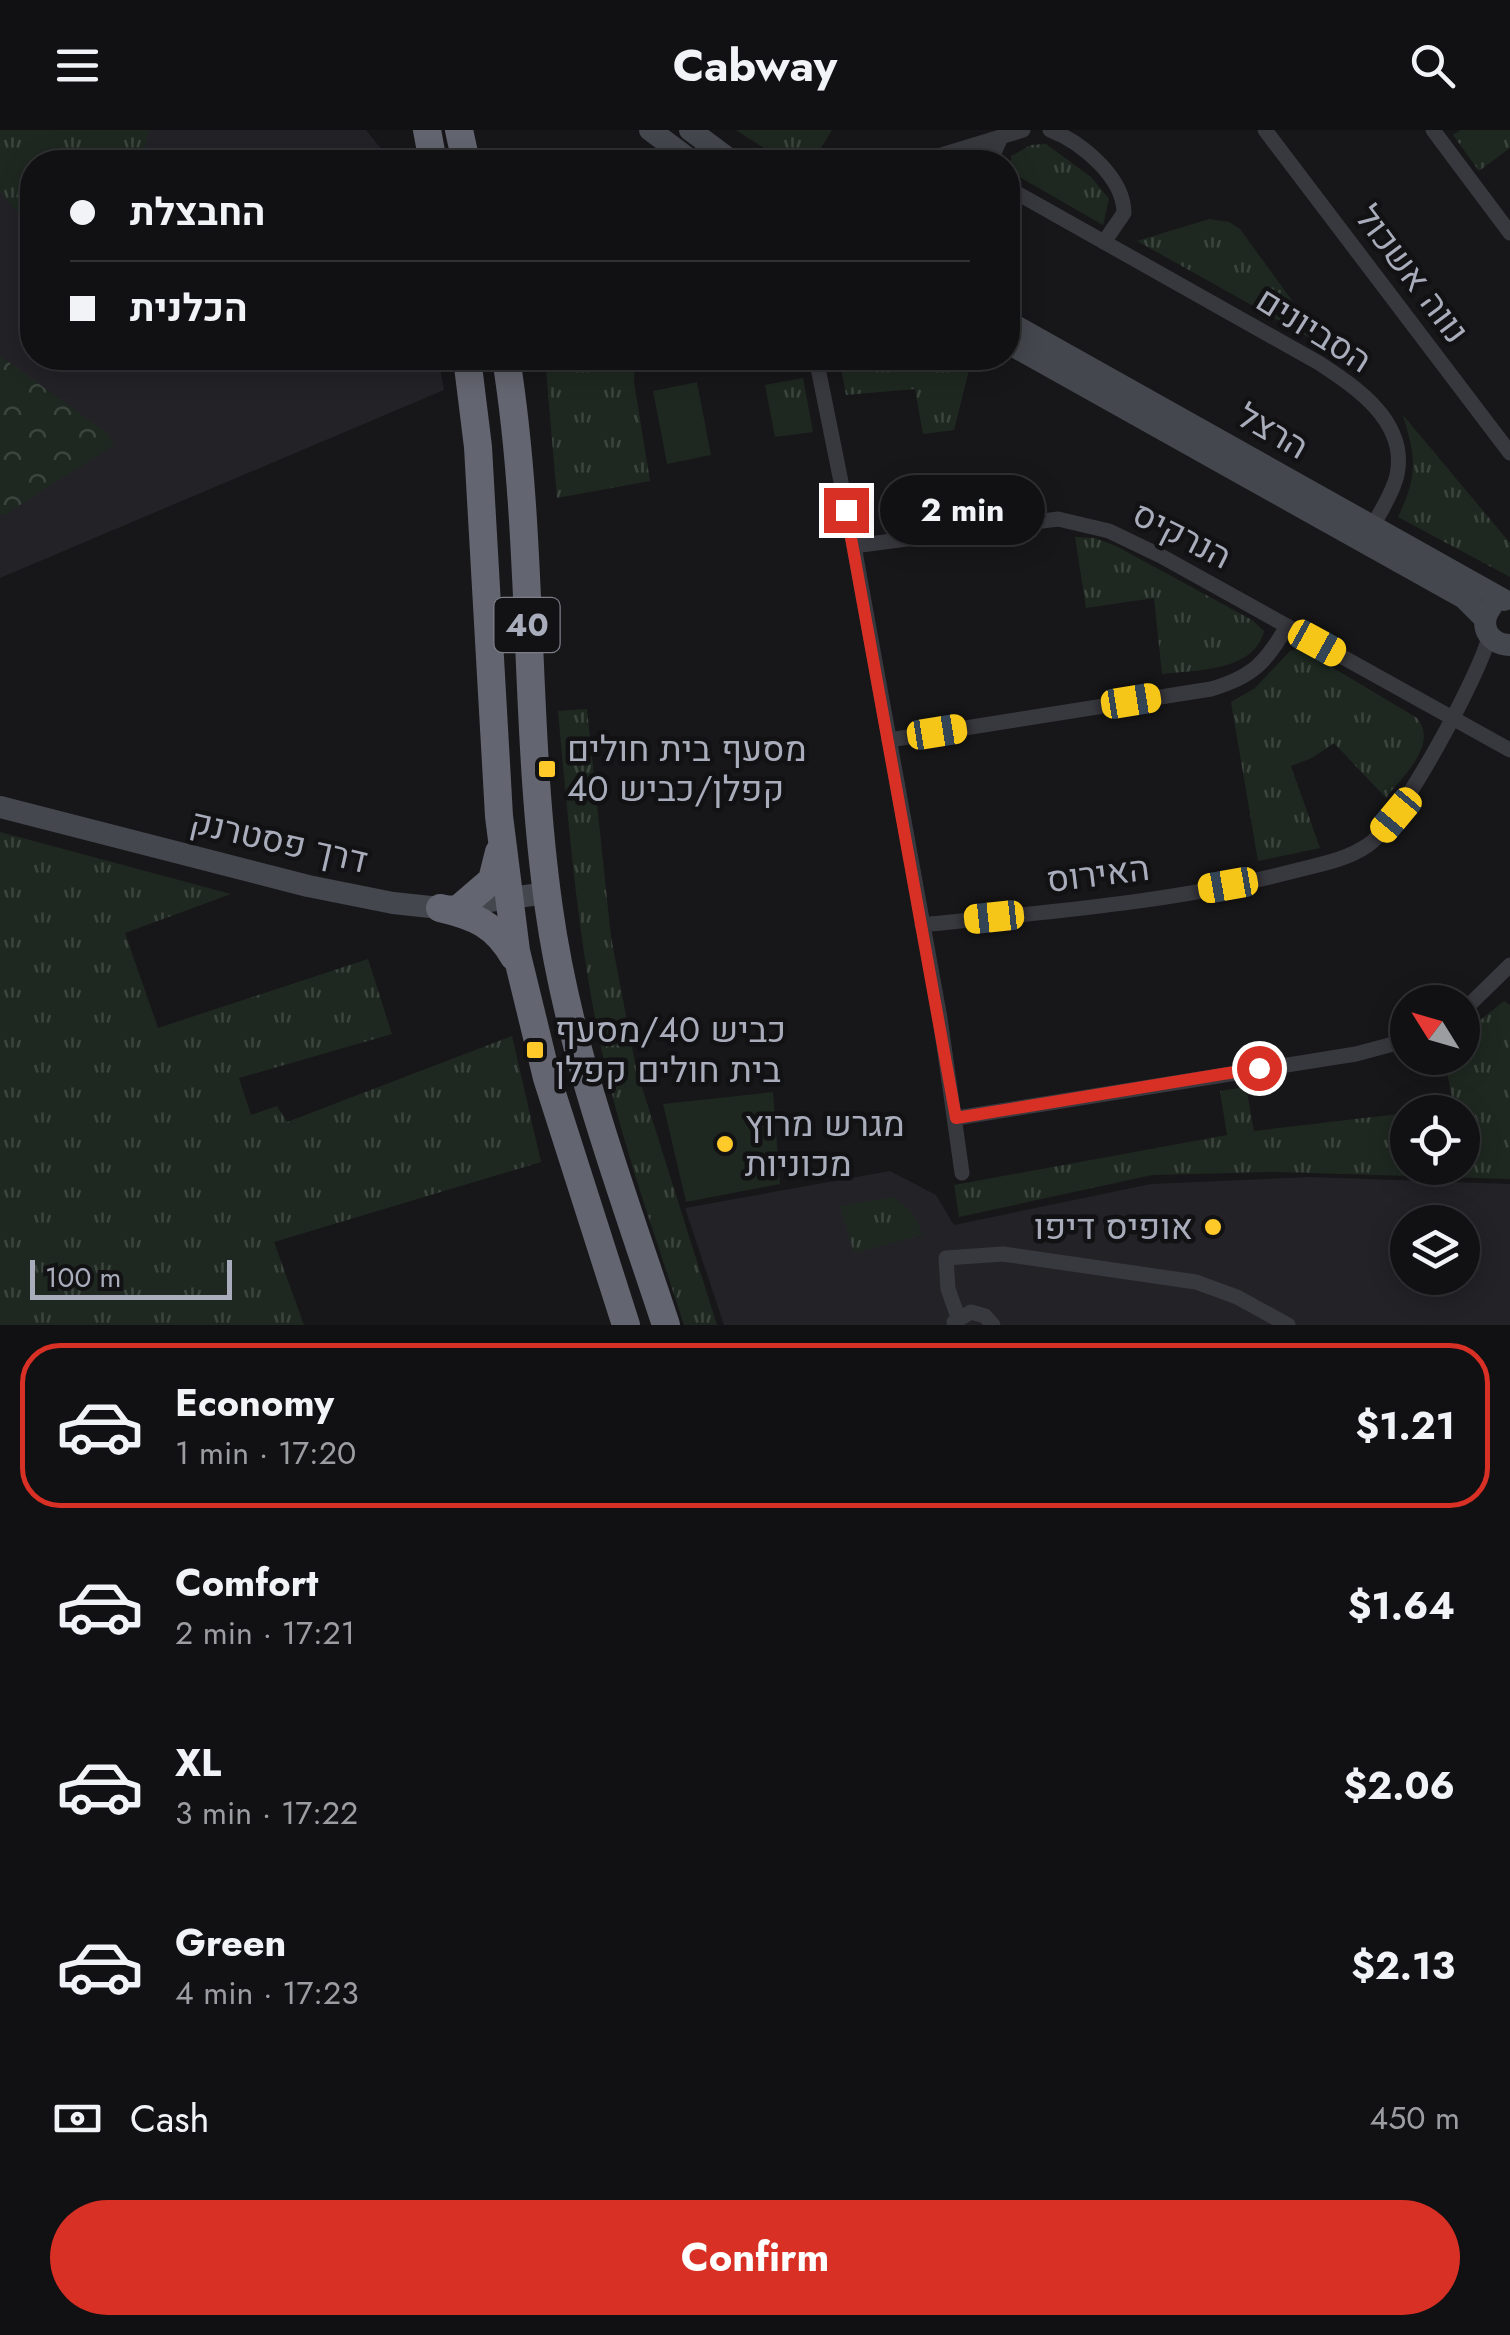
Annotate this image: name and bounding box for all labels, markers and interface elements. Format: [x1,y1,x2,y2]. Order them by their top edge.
text: Cabway [673,33,837,98]
icon: menu [50,38,105,93]
icon: search [1405,38,1460,93]
text: החבצלת [130,184,265,239]
street label: נווה אשכול [1343,194,1481,354]
street label: הסביונים [1247,275,1381,385]
text: הכלנית [130,280,248,335]
street label: הרצל [1228,391,1318,471]
callout: 2 min [881,475,1046,545]
text: 2 min [920,487,1005,533]
route end [824,488,869,533]
street label: הנרקיס [1124,489,1240,581]
road number: 40 [494,598,560,652]
car [1283,615,1351,671]
car [1099,681,1163,721]
car [905,712,969,752]
place label: מסעף בית חולים קפלן/כביש 40 [567,724,807,814]
marker: מסעף בית חולים קפלן/כביש 40 [536,758,558,780]
car [1365,782,1427,848]
street label: דרך פסטרנק [185,796,373,886]
street label: האירוס [1044,843,1152,905]
car [1196,865,1260,905]
car [963,899,1025,935]
north arrow [1390,985,1480,1075]
map controls [1390,985,1480,1295]
place label: כביש 40/מסעף בית חולים קפלן [555,1005,786,1095]
marker: כביש 40/מסעף בית חולים קפלן [524,1039,546,1061]
route start [1237,1046,1282,1091]
button: locate [1390,1095,1480,1185]
place label: מגרש מרוץ מכוניות [745,1099,905,1189]
marker: מגרש מרוץ מכוניות [714,1133,736,1155]
place label: אופיס דיפו [1034,1202,1193,1252]
button: layers [1390,1205,1480,1295]
marker: אופיס דיפו [1202,1216,1224,1238]
scale bar [30,1255,232,1300]
text: 100 m [45,1257,121,1298]
text: Economy [175,1375,334,1430]
icon: car [55,1381,145,1471]
text: $1.21 [1356,1398,1455,1453]
text: 1 min · 17:20 [175,1430,356,1476]
text: Comfort [175,1555,318,1610]
icon: car [55,1561,145,1651]
text: $1.64 [1348,1578,1455,1633]
text: 2 min · 17:21 [175,1610,355,1656]
text: XL [175,1735,221,1790]
icon: car [55,1741,145,1831]
text: $2.06 [1344,1758,1455,1813]
text: 3 min · 17:22 [175,1790,358,1836]
text: Green [175,1915,286,1970]
icon: car [55,1921,145,2011]
text: $2.13 [1351,1938,1455,1993]
text: 4 min · 17:23 [175,1970,359,2016]
icon: cash [50,2091,105,2146]
text: Cash [130,2091,210,2146]
text: 450 m [1370,2095,1460,2141]
button: Confirm [50,2200,1460,2315]

